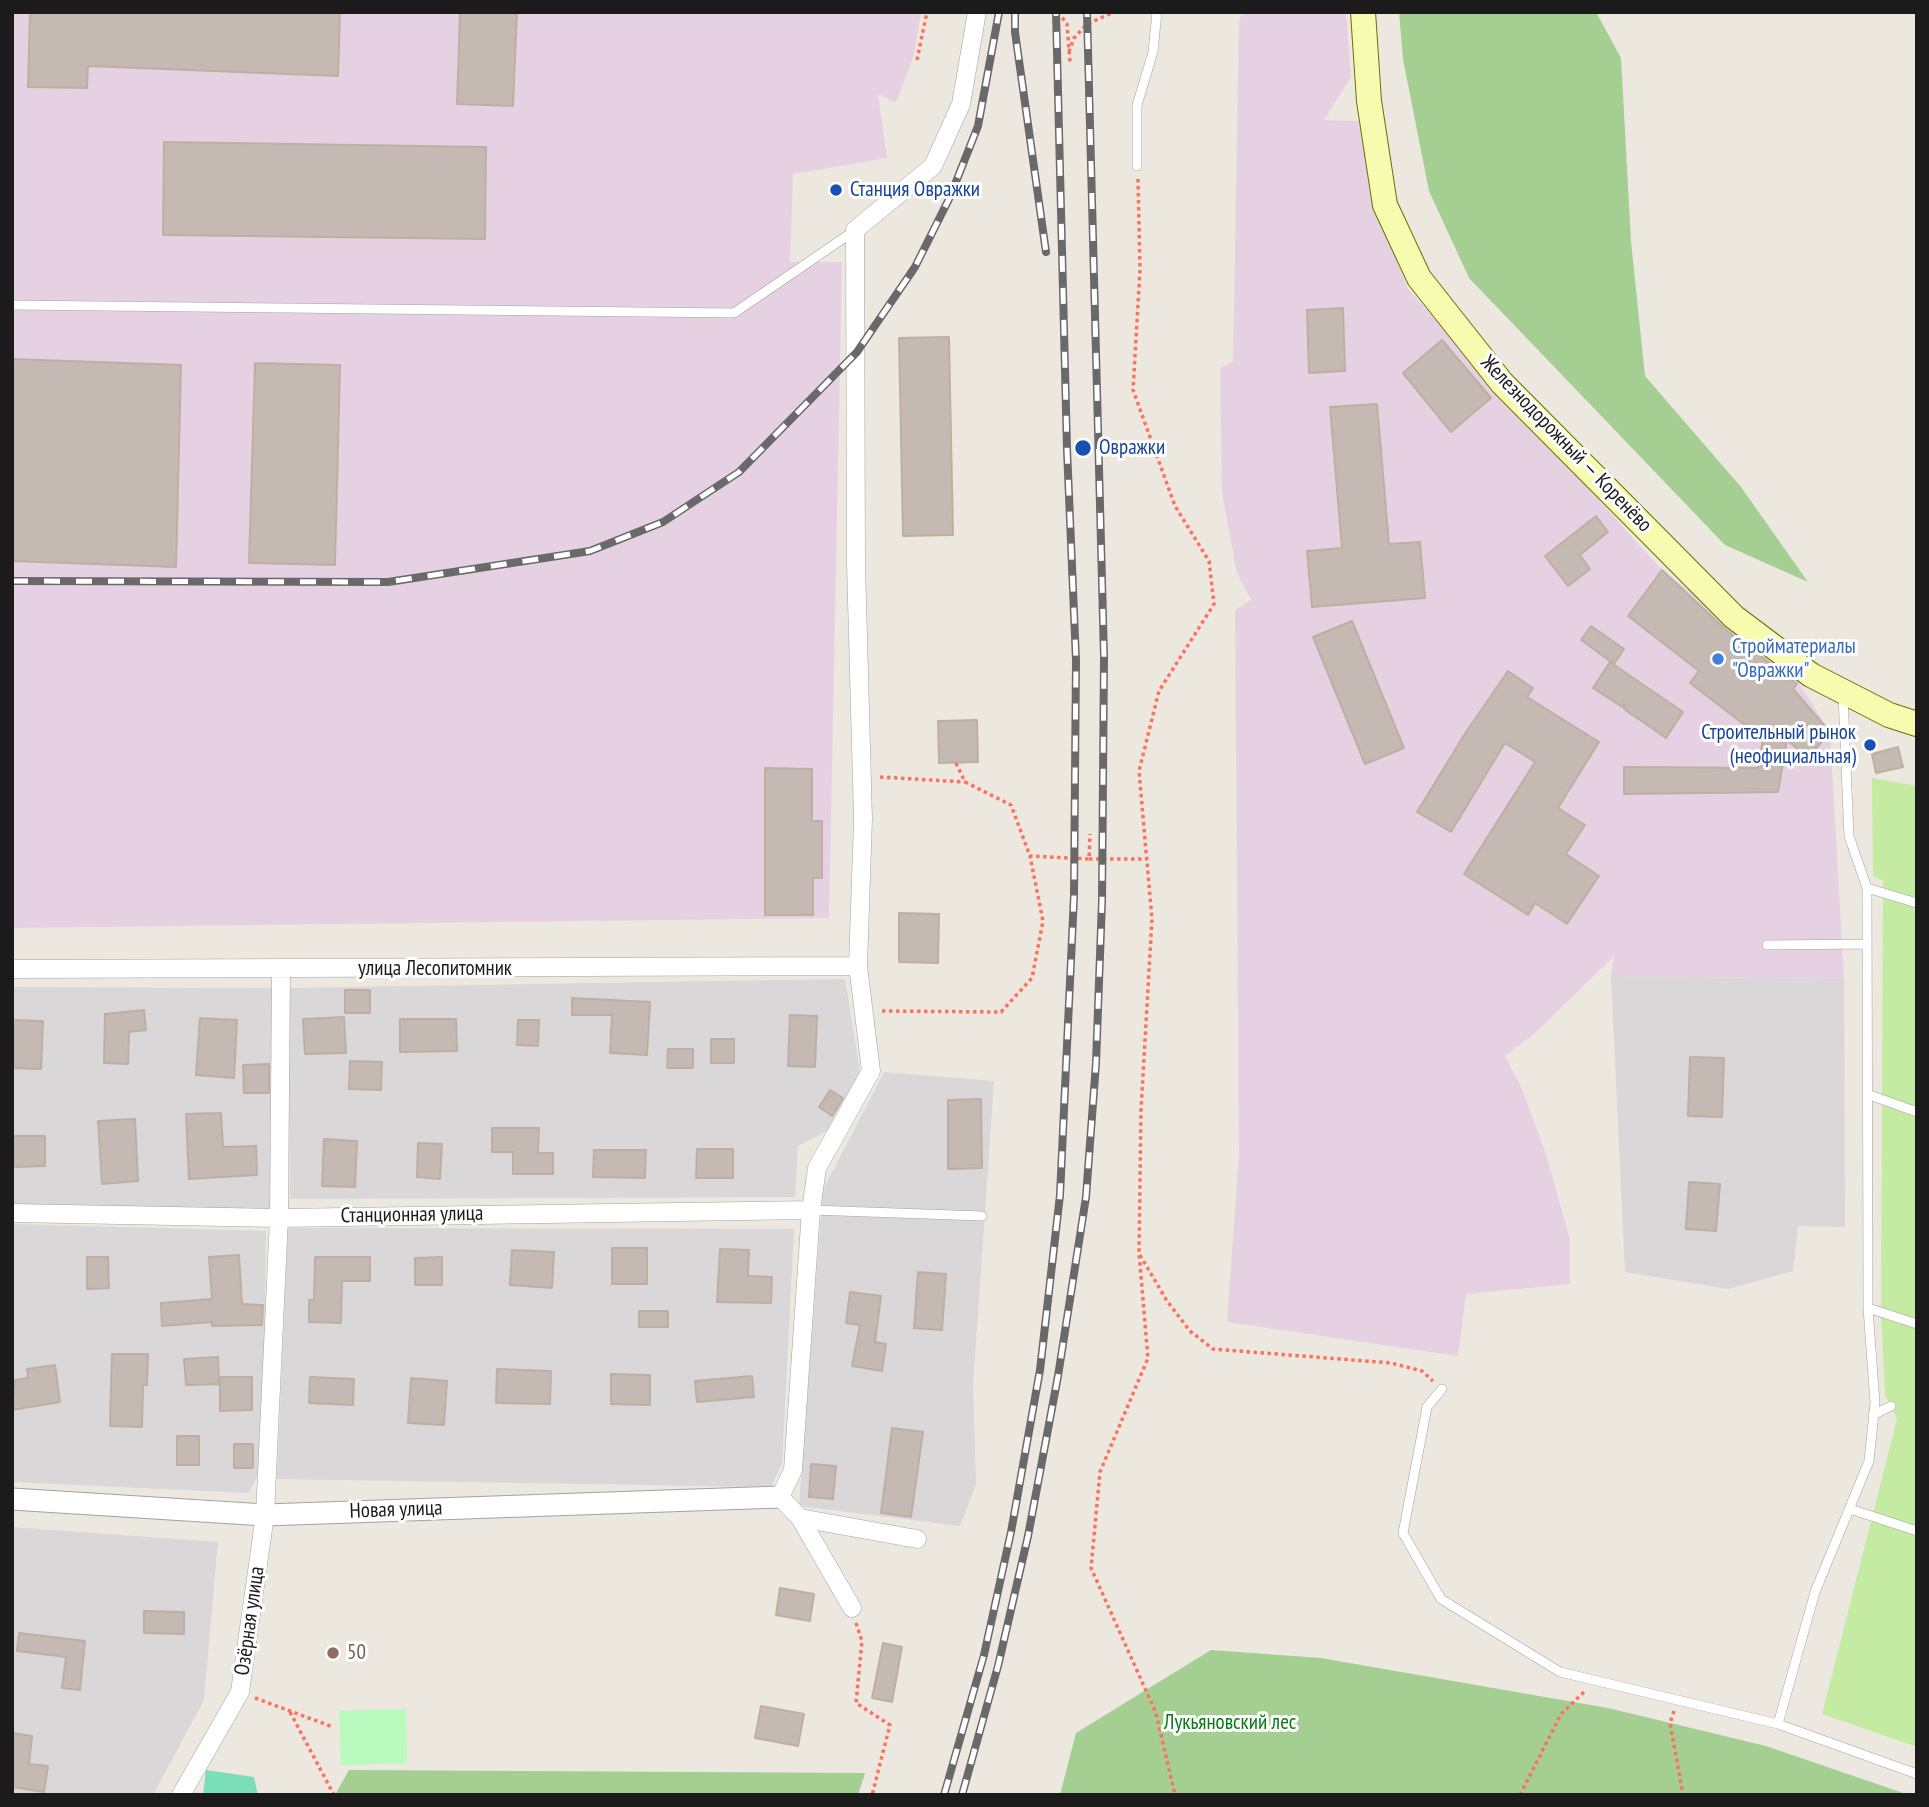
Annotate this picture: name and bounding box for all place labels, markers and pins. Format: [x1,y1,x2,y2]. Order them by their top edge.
place label: Станция Овражки [850,177,980,203]
marker: Станция Овражки [828,182,844,198]
place label: Овражки [1099,435,1165,461]
marker: Овражки [1073,438,1093,458]
place label: Стройматериалы "Овражки" [1732,634,1856,684]
marker: Стройматериалы "Овражки" [1710,651,1726,667]
place label: Строительный рынок (неофициальная) [1701,720,1856,770]
marker: Строительный рынок (неофициальная) [1862,737,1878,753]
place label: 50 [347,1640,366,1666]
marker: 50 [325,1645,341,1661]

